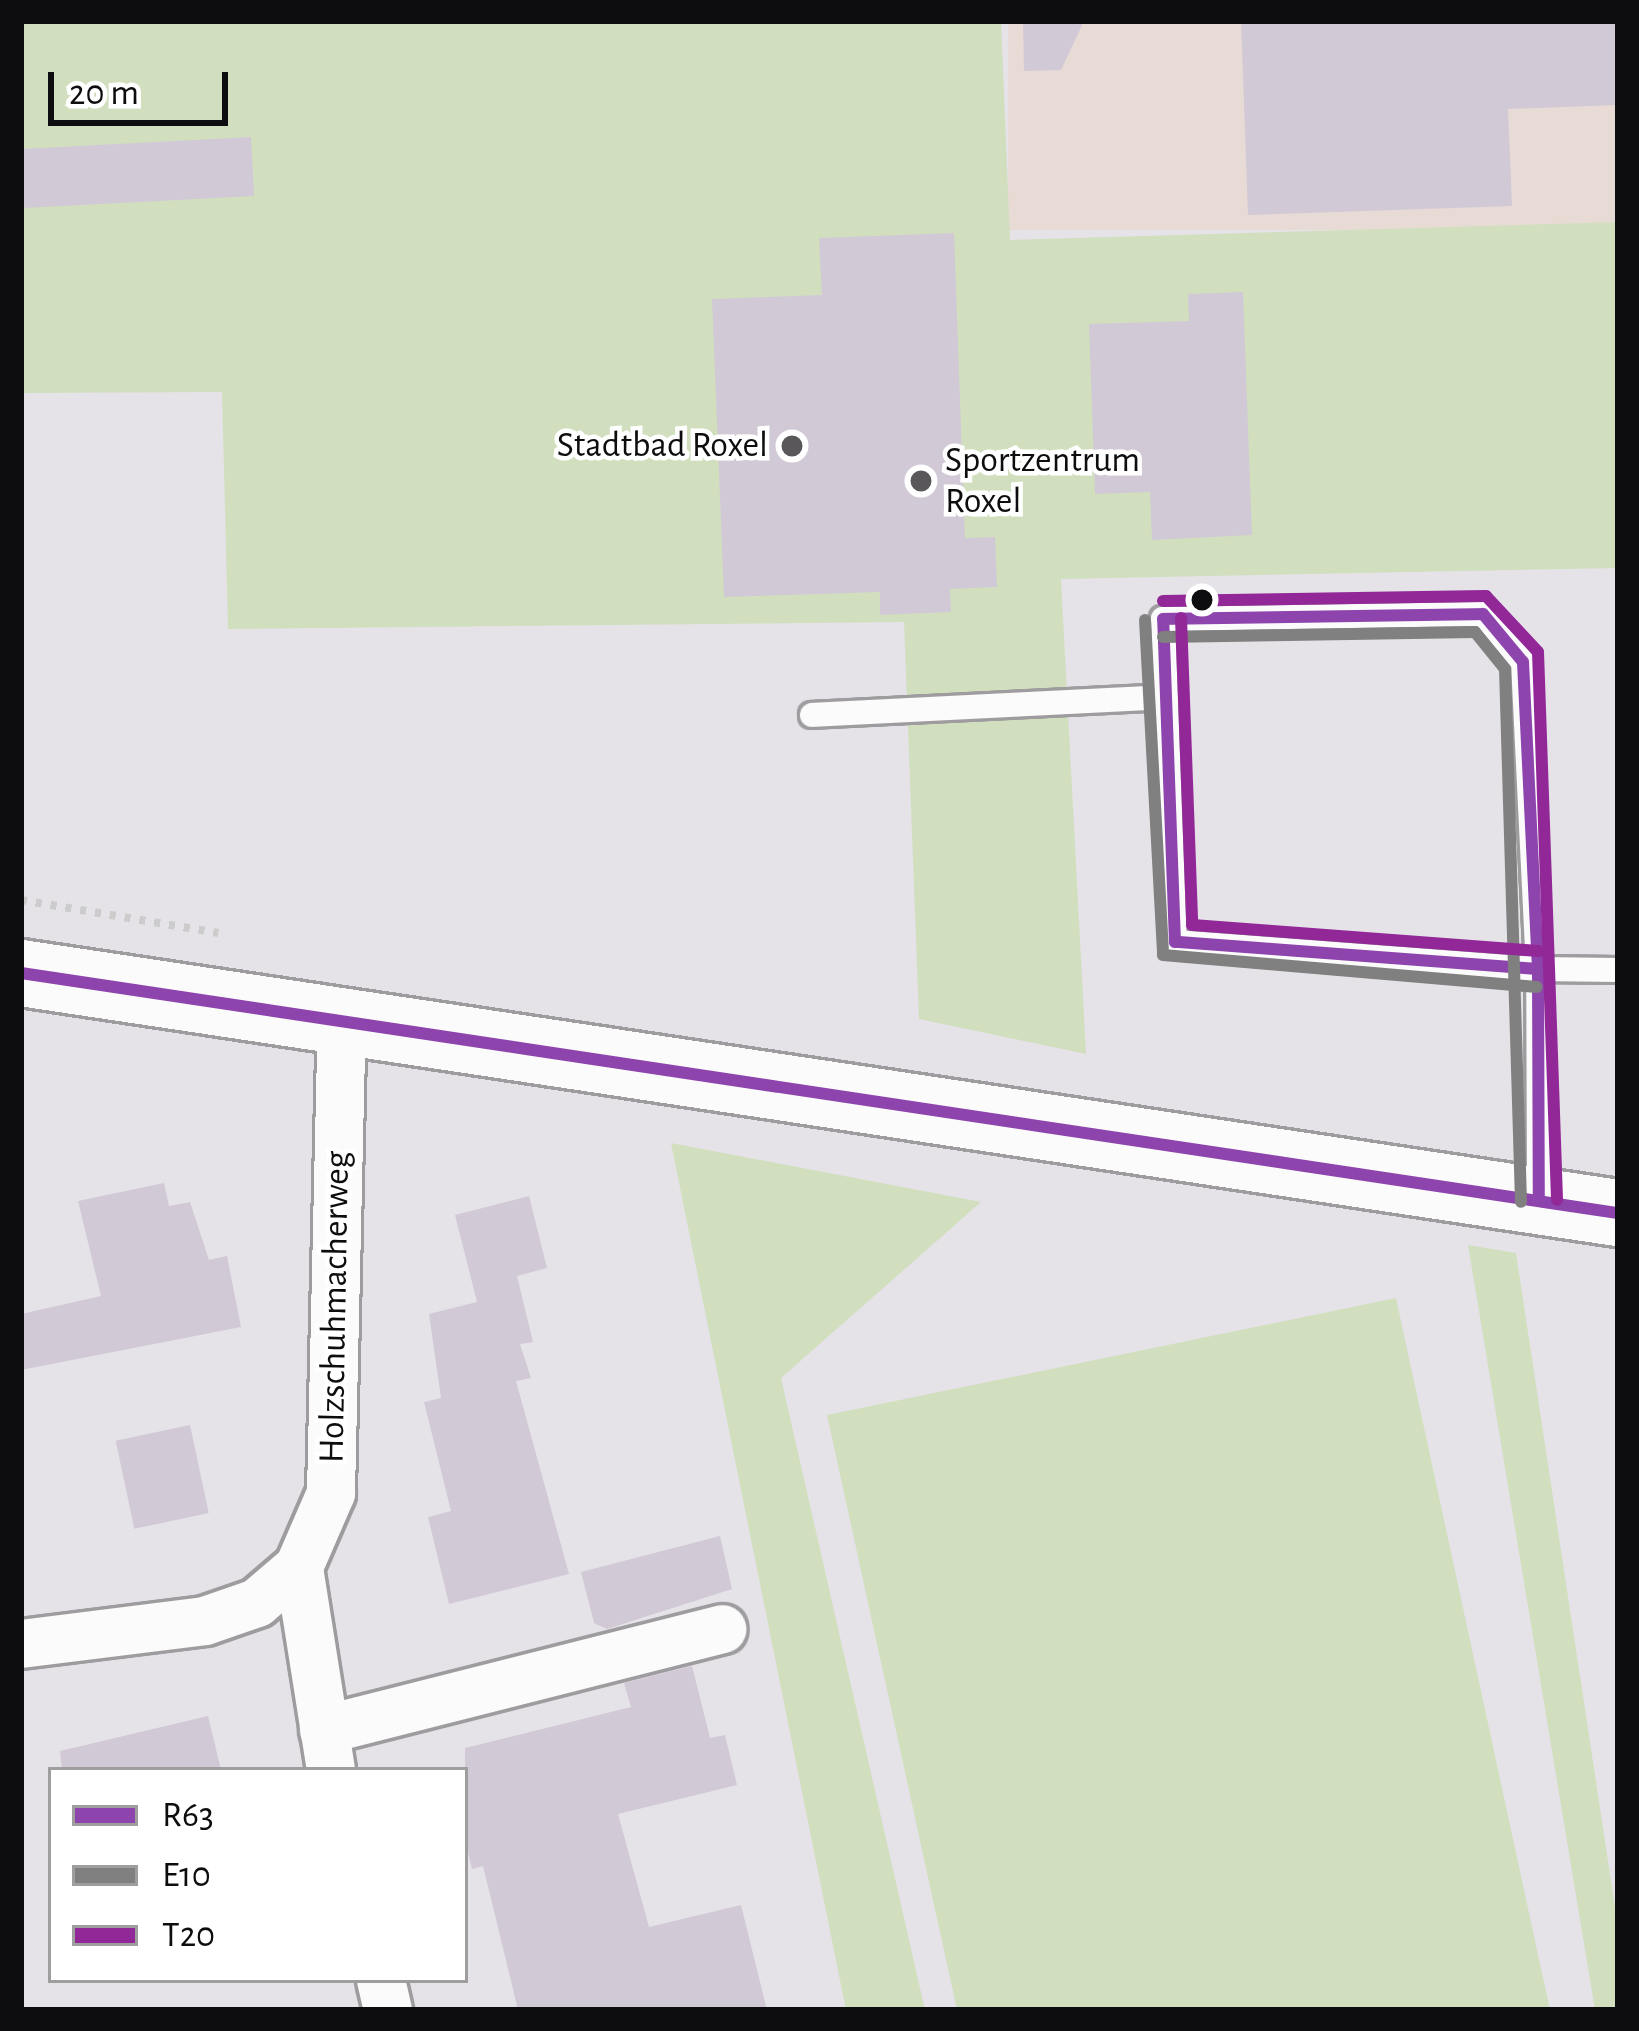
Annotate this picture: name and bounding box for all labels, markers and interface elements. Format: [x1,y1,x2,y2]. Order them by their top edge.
scale bar [54,48,234,122]
text: 20 m [69,75,139,111]
place label: Stadtbad Roxel [557,424,768,468]
marker: Stadtbad Roxel [779,433,805,459]
place label: Sportzentrum Roxel [945,438,1140,523]
marker: Sportzentrum Roxel [908,468,934,494]
unlabelled marker [1191,589,1213,611]
street label: Holzschuhmacherweg [311,1151,359,1463]
legend [48,1767,468,1983]
text: R63 [162,1797,214,1833]
text: E10 [162,1857,211,1893]
text: T20 [162,1917,215,1953]

